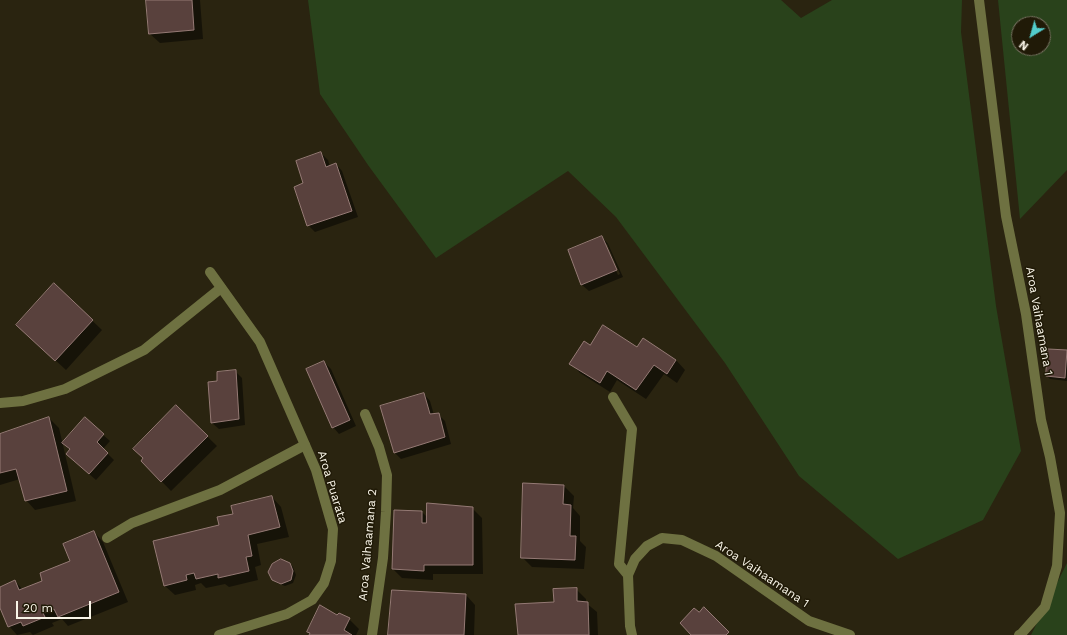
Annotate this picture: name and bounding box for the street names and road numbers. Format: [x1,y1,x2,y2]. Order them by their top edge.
street label: Aroa Vaihaamana 1 [1022,266,1056,376]
street label: Aroa Puarata [314,449,350,525]
street label: Aroa Vaihaamana 2 [356,488,380,602]
street label: Aroa Vaihaamana 1 [712,537,812,611]

